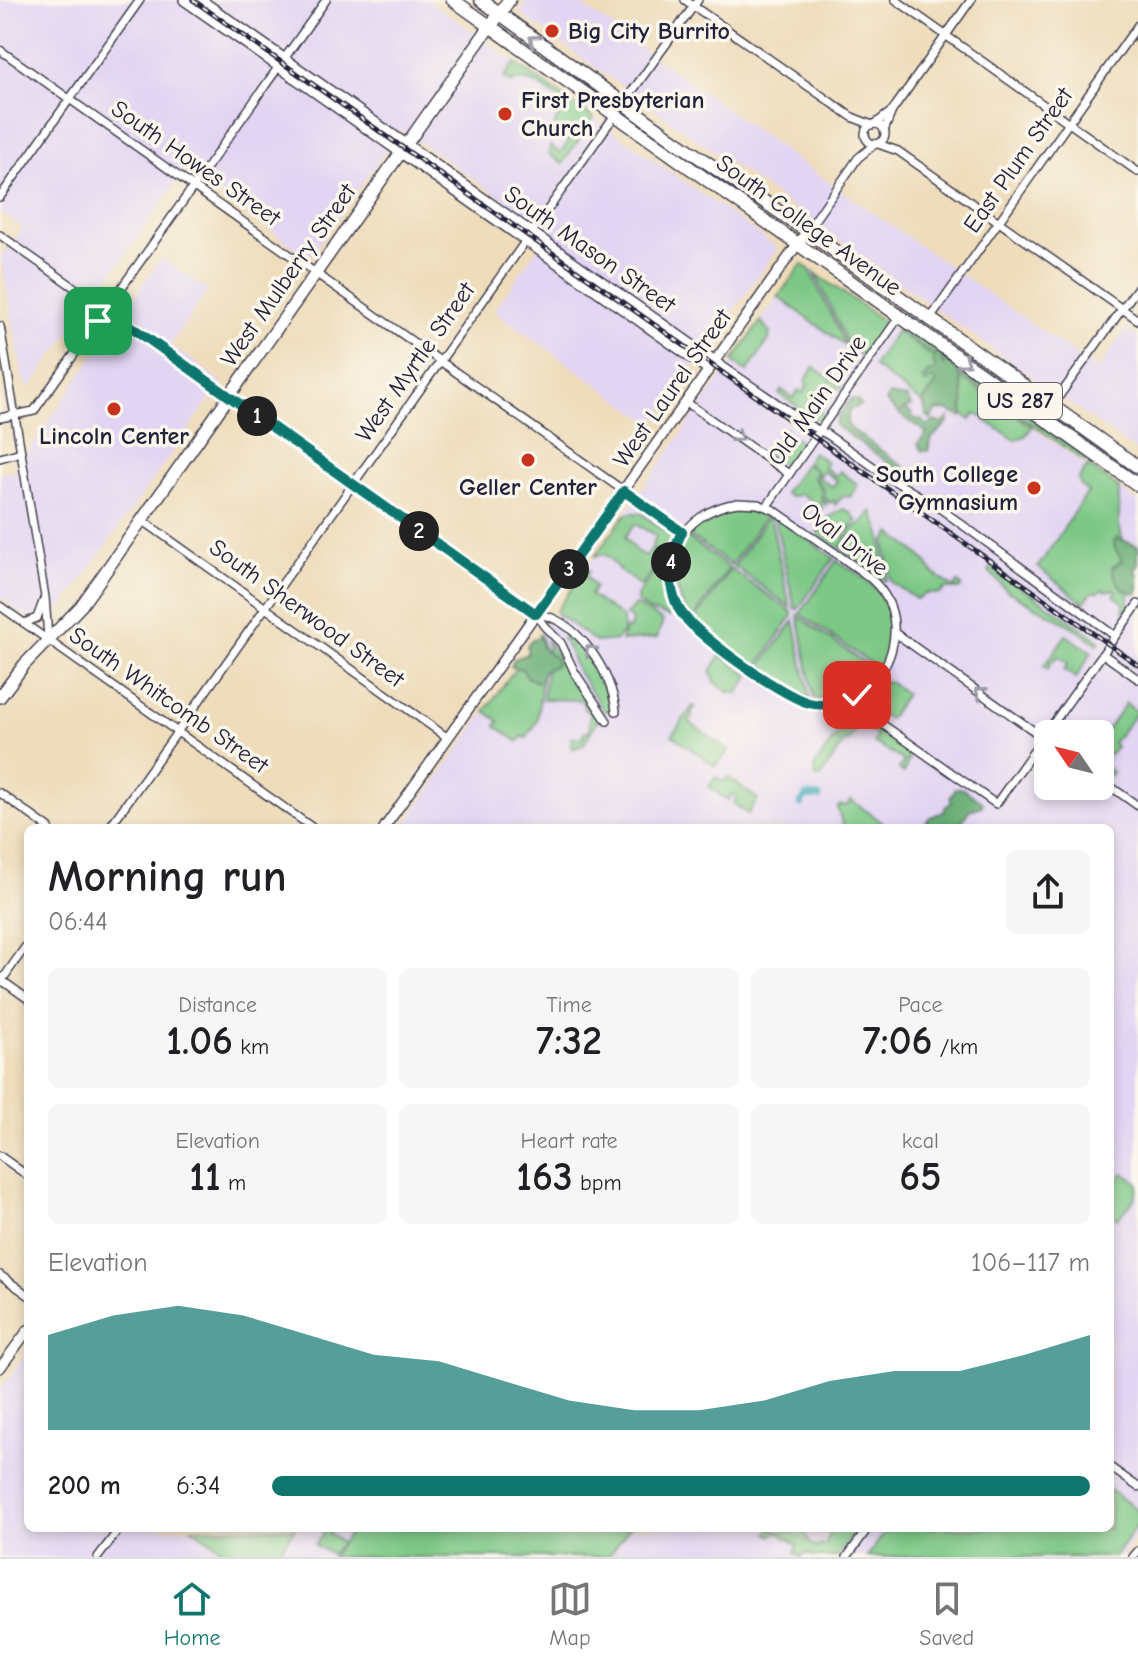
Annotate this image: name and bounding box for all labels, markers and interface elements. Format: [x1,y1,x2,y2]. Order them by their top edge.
place label: Big City Burrito [568,17,730,45]
marker: Big City Burrito [543,22,561,40]
one-way arrow [528,35,542,50]
street label: East Plum Street [958,81,1079,238]
place label: First Presbyterian Church [521,86,704,142]
street label: South Howes Street [106,94,287,232]
marker: First Presbyterian Church [496,105,514,123]
street label: South College Avenue [711,148,907,302]
street label: West Mulberry Street [214,177,362,372]
street label: South Mason Street [499,179,682,319]
street label: West Myrtle Street [349,276,481,447]
pin [64,287,132,355]
icon: arrive [76,299,120,343]
street label: West Laurel Street [607,303,738,473]
street label: Old Main Drive [762,330,872,470]
one-way arrow [957,352,971,367]
road number: US 287 [978,383,1062,419]
pin: 1 [237,396,277,436]
marker: Lincoln Center [105,400,123,418]
text: 1 [253,403,261,429]
place label: Lincoln Center [39,422,189,450]
one-way arrow [729,427,744,442]
marker: Geller Center [519,451,537,469]
place label: South College Gymnasium [876,460,1018,516]
place label: Geller Center [459,473,597,501]
marker: South College Gymnasium [1025,479,1043,497]
street label: Oval Drive [796,496,894,582]
pin: 2 [399,511,439,551]
text: 2 [414,518,424,544]
street label: South Sherwood Street [204,533,411,694]
pin: 4 [651,542,691,582]
pin: 3 [549,549,589,589]
text: 4 [666,549,676,575]
text: 3 [564,556,574,582]
street label: South Whitcomb Street [64,621,275,780]
one-way arrow [585,644,599,659]
pin [823,661,891,729]
icon: check [835,673,879,717]
one-way arrow [975,687,989,702]
north arrow [1034,720,1114,800]
map controls [1034,720,1114,800]
button: share [1006,850,1090,934]
text: Morning run [48,851,287,902]
text: 06:44 [48,907,108,937]
text: Distance [178,992,257,1018]
text: Time [546,992,592,1018]
text: Pace [898,992,943,1018]
text: 1.06 [166,1018,233,1064]
text: 7:32 [536,1018,602,1064]
text: 7:06 [862,1018,932,1064]
text: km [233,1034,269,1060]
text: /km [932,1034,978,1060]
text: Elevation [176,1128,260,1154]
text: Heart rate [520,1128,617,1154]
text: kcal [902,1128,939,1154]
text: 11 [189,1154,221,1200]
text: 163 [516,1154,573,1200]
text: 65 [899,1154,941,1200]
text: m [221,1170,246,1196]
text: bpm [573,1170,622,1196]
text: Elevation [48,1248,148,1278]
text: 106–117 m [971,1248,1090,1278]
text: 200 m [48,1471,121,1501]
text: 6:34 [176,1471,221,1501]
tab: Home [164,1577,220,1651]
tab: Map [548,1577,592,1651]
tab: Saved [919,1577,974,1651]

